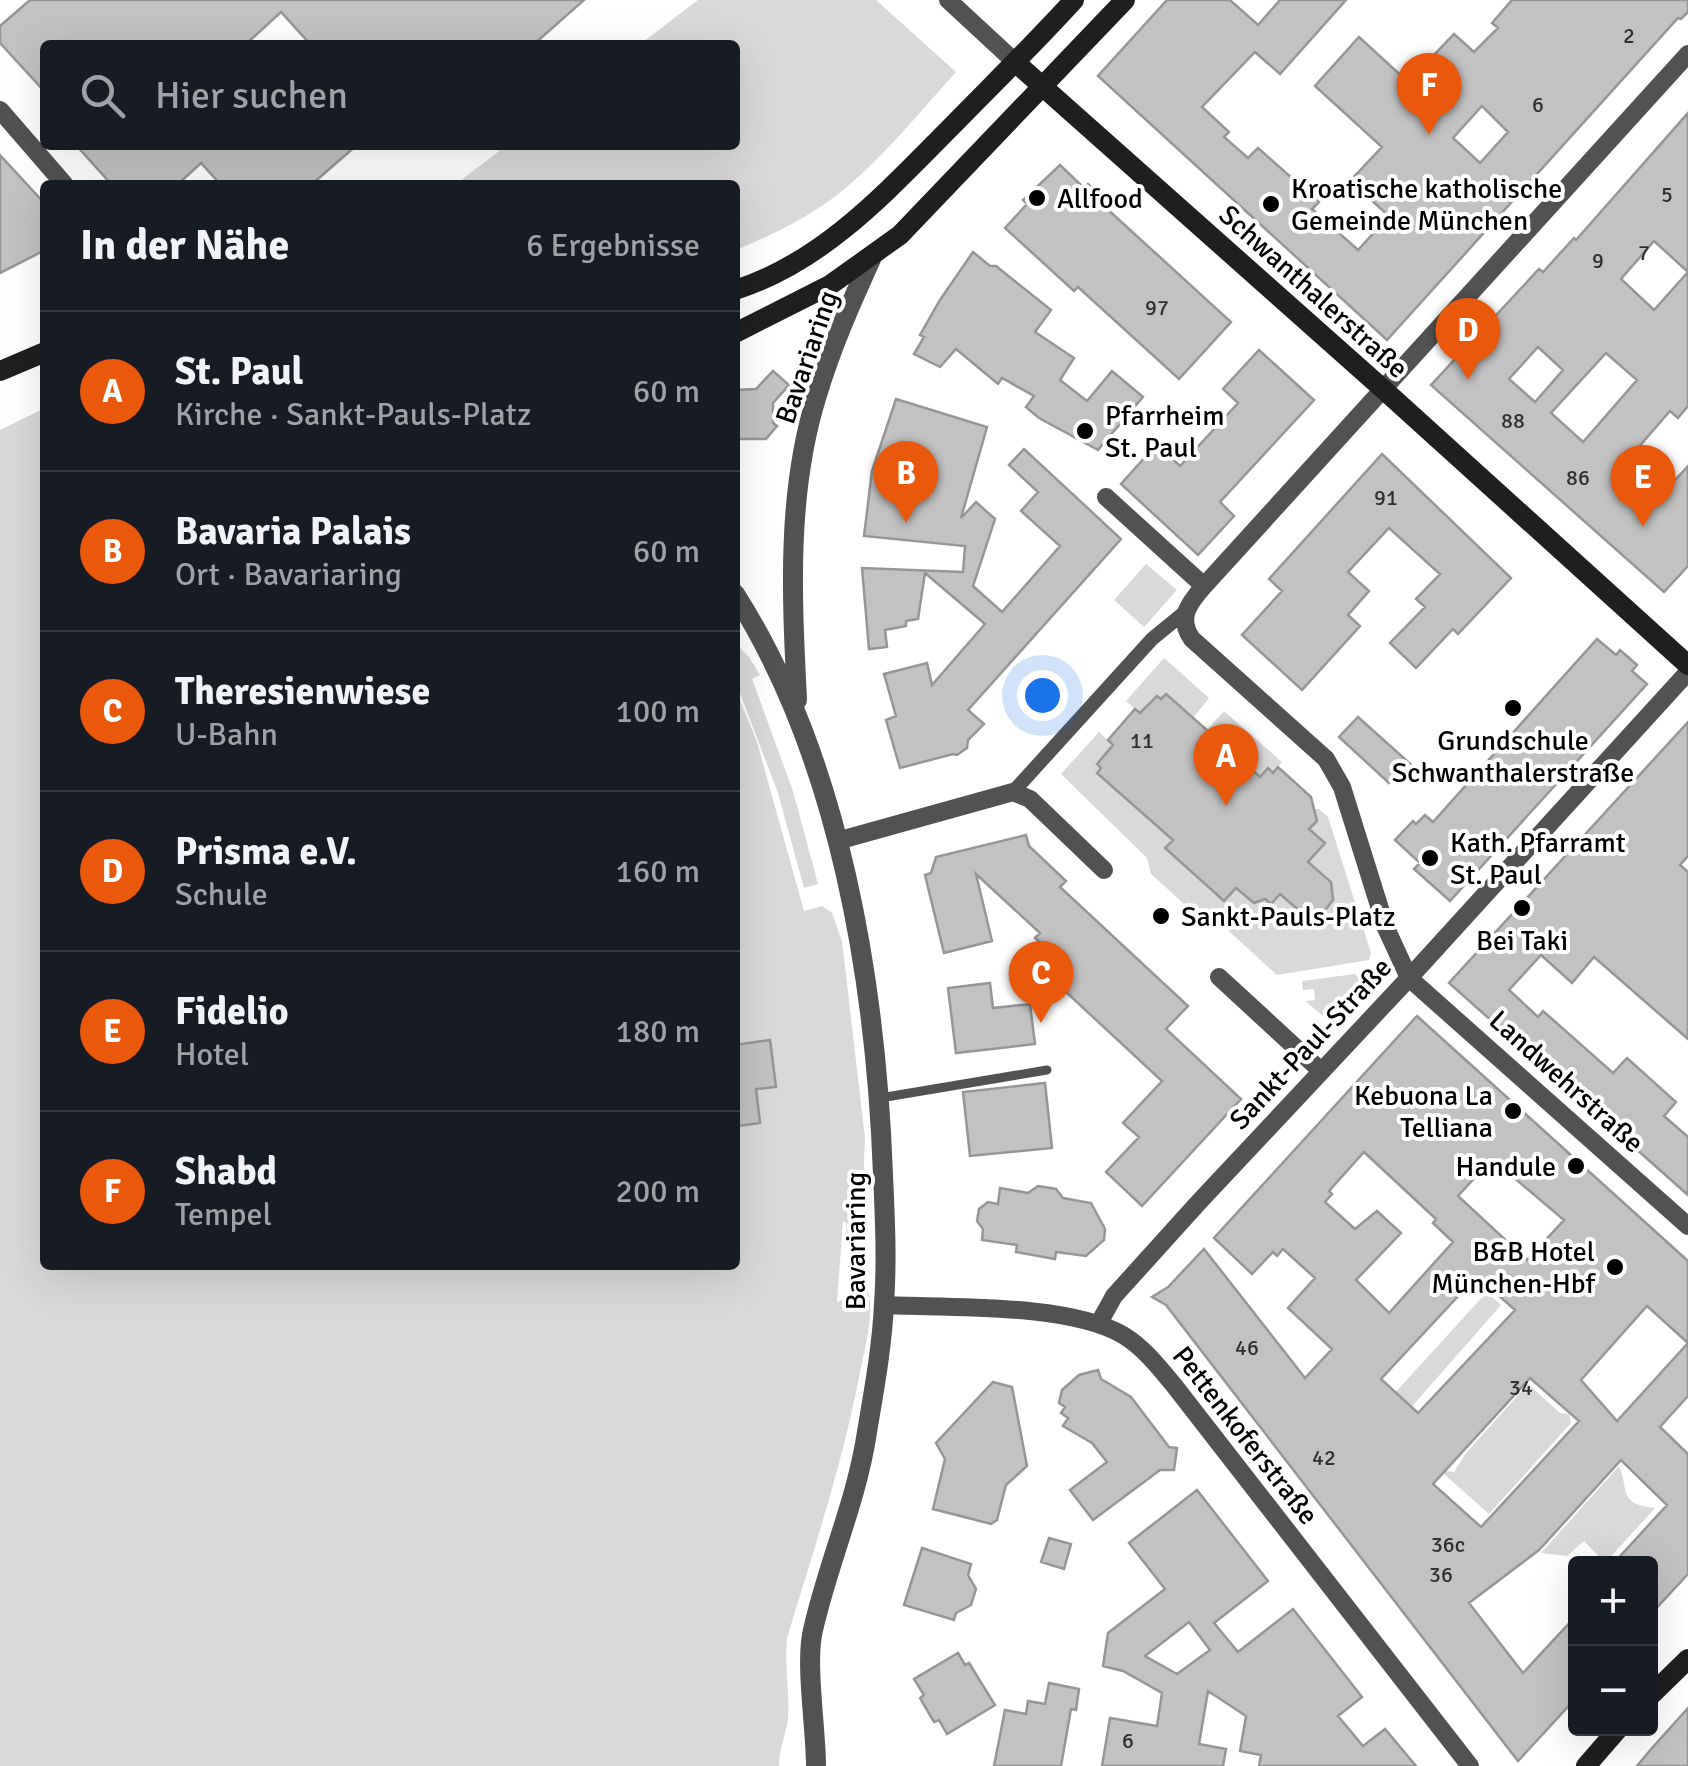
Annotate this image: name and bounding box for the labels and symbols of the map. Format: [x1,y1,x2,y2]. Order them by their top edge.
house number: 2 [1623,22,1635,49]
pin: F [1396,52,1462,135]
house number: 6 [1532,91,1544,118]
place label: Kroatische katholische Gemeinde München [1291,172,1562,238]
house number: 5 [1661,181,1673,208]
place label: Allfood [1057,182,1143,216]
marker: Allfood [1026,187,1048,209]
marker: Kroatische katholische Gemeinde München [1260,193,1282,215]
street label: Schwanthalerstraße [1212,198,1415,385]
house number: 7 [1638,239,1650,266]
house number: 9 [1592,247,1604,274]
street label: Bavariaring [768,286,846,428]
house number: 97 [1145,294,1169,321]
pin: D [1436,298,1500,380]
place label: Pfarrheim St. Paul [1105,399,1224,465]
house number: 88 [1501,407,1525,434]
marker: Pfarrheim St. Paul [1074,420,1096,442]
pin: B [874,440,938,523]
pin: E [1610,444,1676,527]
house number: 86 [1566,464,1590,491]
house number: 91 [1374,484,1398,511]
your location [1017,670,1068,721]
marker: Grundschule Schwanthalerstraße [1502,697,1524,719]
pin: A [1194,724,1258,806]
place label: Grundschule Schwanthalerstraße [1392,724,1634,790]
house number: 11 [1130,727,1154,754]
place label: Kath. Pfarramt St. Paul [1450,826,1626,892]
marker: Kath. Pfarramt St. Paul [1419,847,1441,869]
marker: Bei Taki [1511,897,1533,919]
place label: Sankt-Pauls-Platz [1181,900,1395,934]
marker: Sankt-Pauls-Platz [1150,905,1172,927]
place label: Bei Taki [1476,924,1568,958]
pin: C [1008,940,1074,1023]
street label: Sankt-Paul-Straße [1222,951,1399,1137]
street label: Landwehrstraße [1482,1004,1651,1160]
place label: Kebuona La Telliana [1354,1079,1493,1145]
marker: Kebuona La Telliana [1502,1100,1524,1122]
place label: Handule [1456,1150,1556,1184]
marker: Handule [1565,1155,1587,1177]
street label: Bavariaring [839,1172,873,1310]
place label: B&B Hotel München-Hbf [1431,1235,1597,1301]
marker: B&B Hotel München-Hbf [1604,1256,1626,1278]
house number: 46 [1235,1334,1259,1361]
street label: Pettenkoferstraße [1165,1340,1325,1532]
house number: 34 [1509,1374,1533,1401]
house number: 42 [1312,1444,1336,1471]
house number: 36c [1431,1531,1465,1558]
house number: 36 [1429,1561,1453,1588]
house number: 6 [1122,1727,1134,1754]

